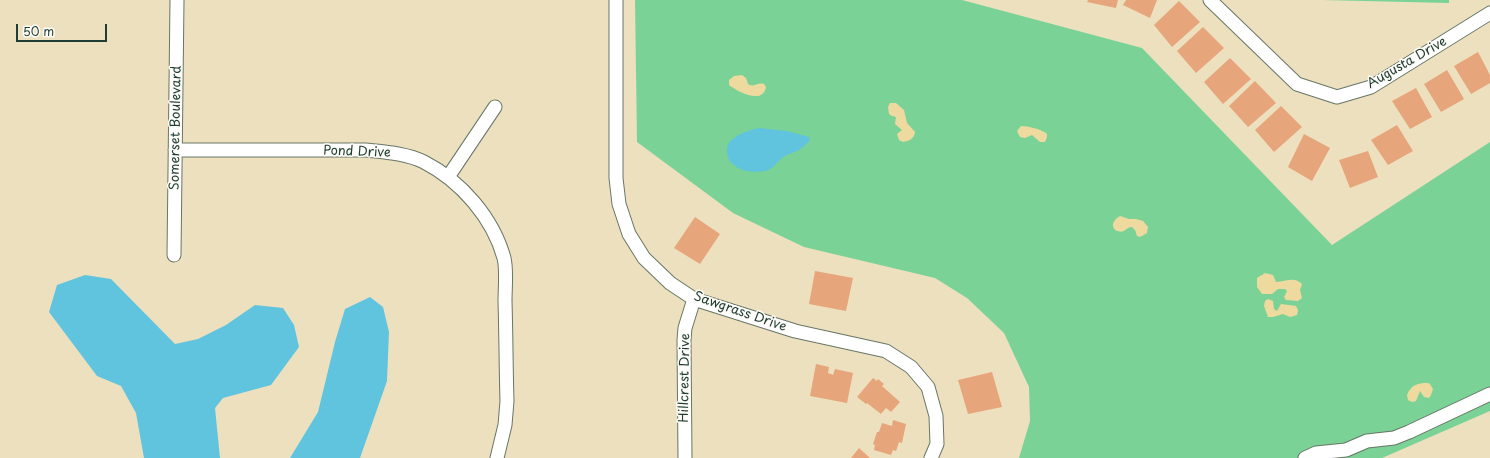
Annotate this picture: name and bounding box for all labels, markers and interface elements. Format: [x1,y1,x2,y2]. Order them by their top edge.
scale bar [18,16,109,42]
text: 50 m [23,22,54,40]
street label: Augusta Drive [1364,34,1450,92]
street label: Somerset Boulevard [167,66,185,190]
street label: Pond Drive [323,143,391,161]
street label: Sawgrass Drive [692,289,788,335]
street label: Hillcrest Drive [676,333,694,423]

